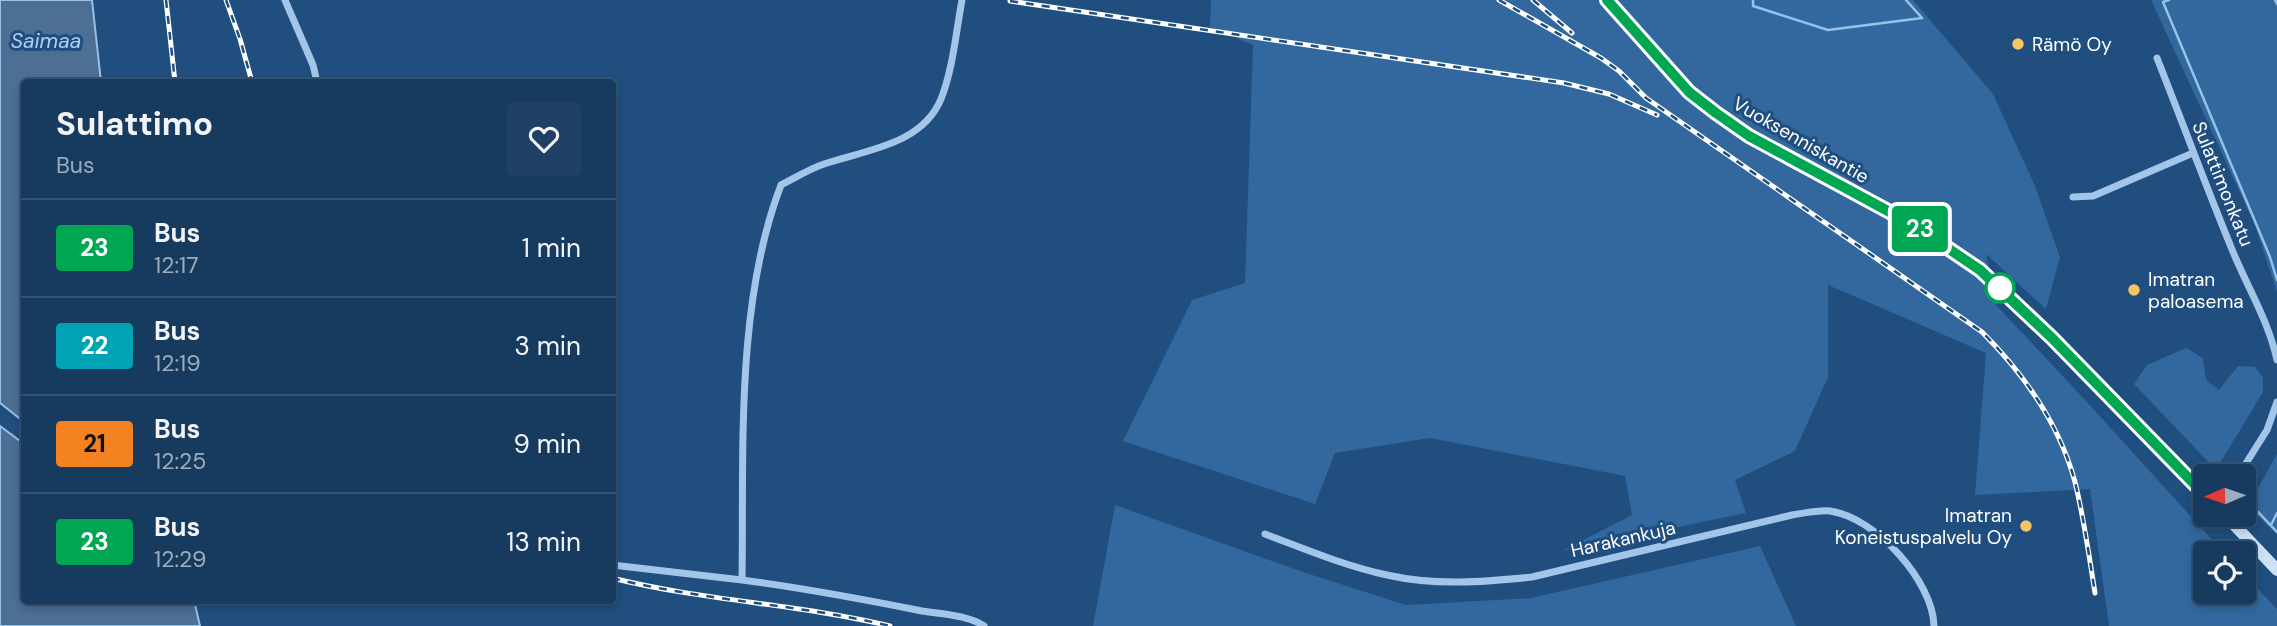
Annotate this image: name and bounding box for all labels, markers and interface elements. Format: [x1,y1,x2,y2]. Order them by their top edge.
water label: Saimaa [11,27,81,55]
place label: Rämö Oy [2032,32,2112,57]
marker: Rämö Oy [2010,36,2026,52]
street label: Vuoksenniskantie [1728,91,1874,189]
text: Sulattimo [56,102,213,145]
button: heart [507,102,581,176]
street label: Sulattimonkatu [2187,118,2259,250]
text: Bus [56,150,95,180]
line badge: 23 [1888,206,1952,252]
text: 23 [1906,213,1934,244]
text: Bus [154,216,200,250]
text: 1 min [522,231,581,265]
text: 23 [80,232,109,263]
text: 12:17 [154,250,199,280]
place label: Imatran paloasema [2148,267,2244,314]
unlabelled marker [1985,273,2015,303]
marker: Imatran paloasema [2126,282,2142,298]
text: Bus [154,314,200,348]
text: 3 min [514,329,581,363]
text: 22 [81,330,108,361]
text: 12:19 [154,348,201,378]
text: Bus [154,412,200,446]
text: 9 min [513,427,581,461]
text: 21 [83,428,106,459]
text: 12:25 [154,446,206,476]
north arrow [2193,464,2256,527]
map controls [2193,464,2256,604]
place label: Imatran Koneistuspalvelu Oy [1835,503,2012,550]
text: Bus [154,510,200,544]
street label: Harakankuja [1568,515,1678,563]
marker: Imatran Koneistuspalvelu Oy [2018,518,2034,534]
text: 13 min [506,525,581,559]
text: 23 [80,526,109,557]
button: locate [2193,541,2256,604]
text: 12:29 [154,544,207,574]

